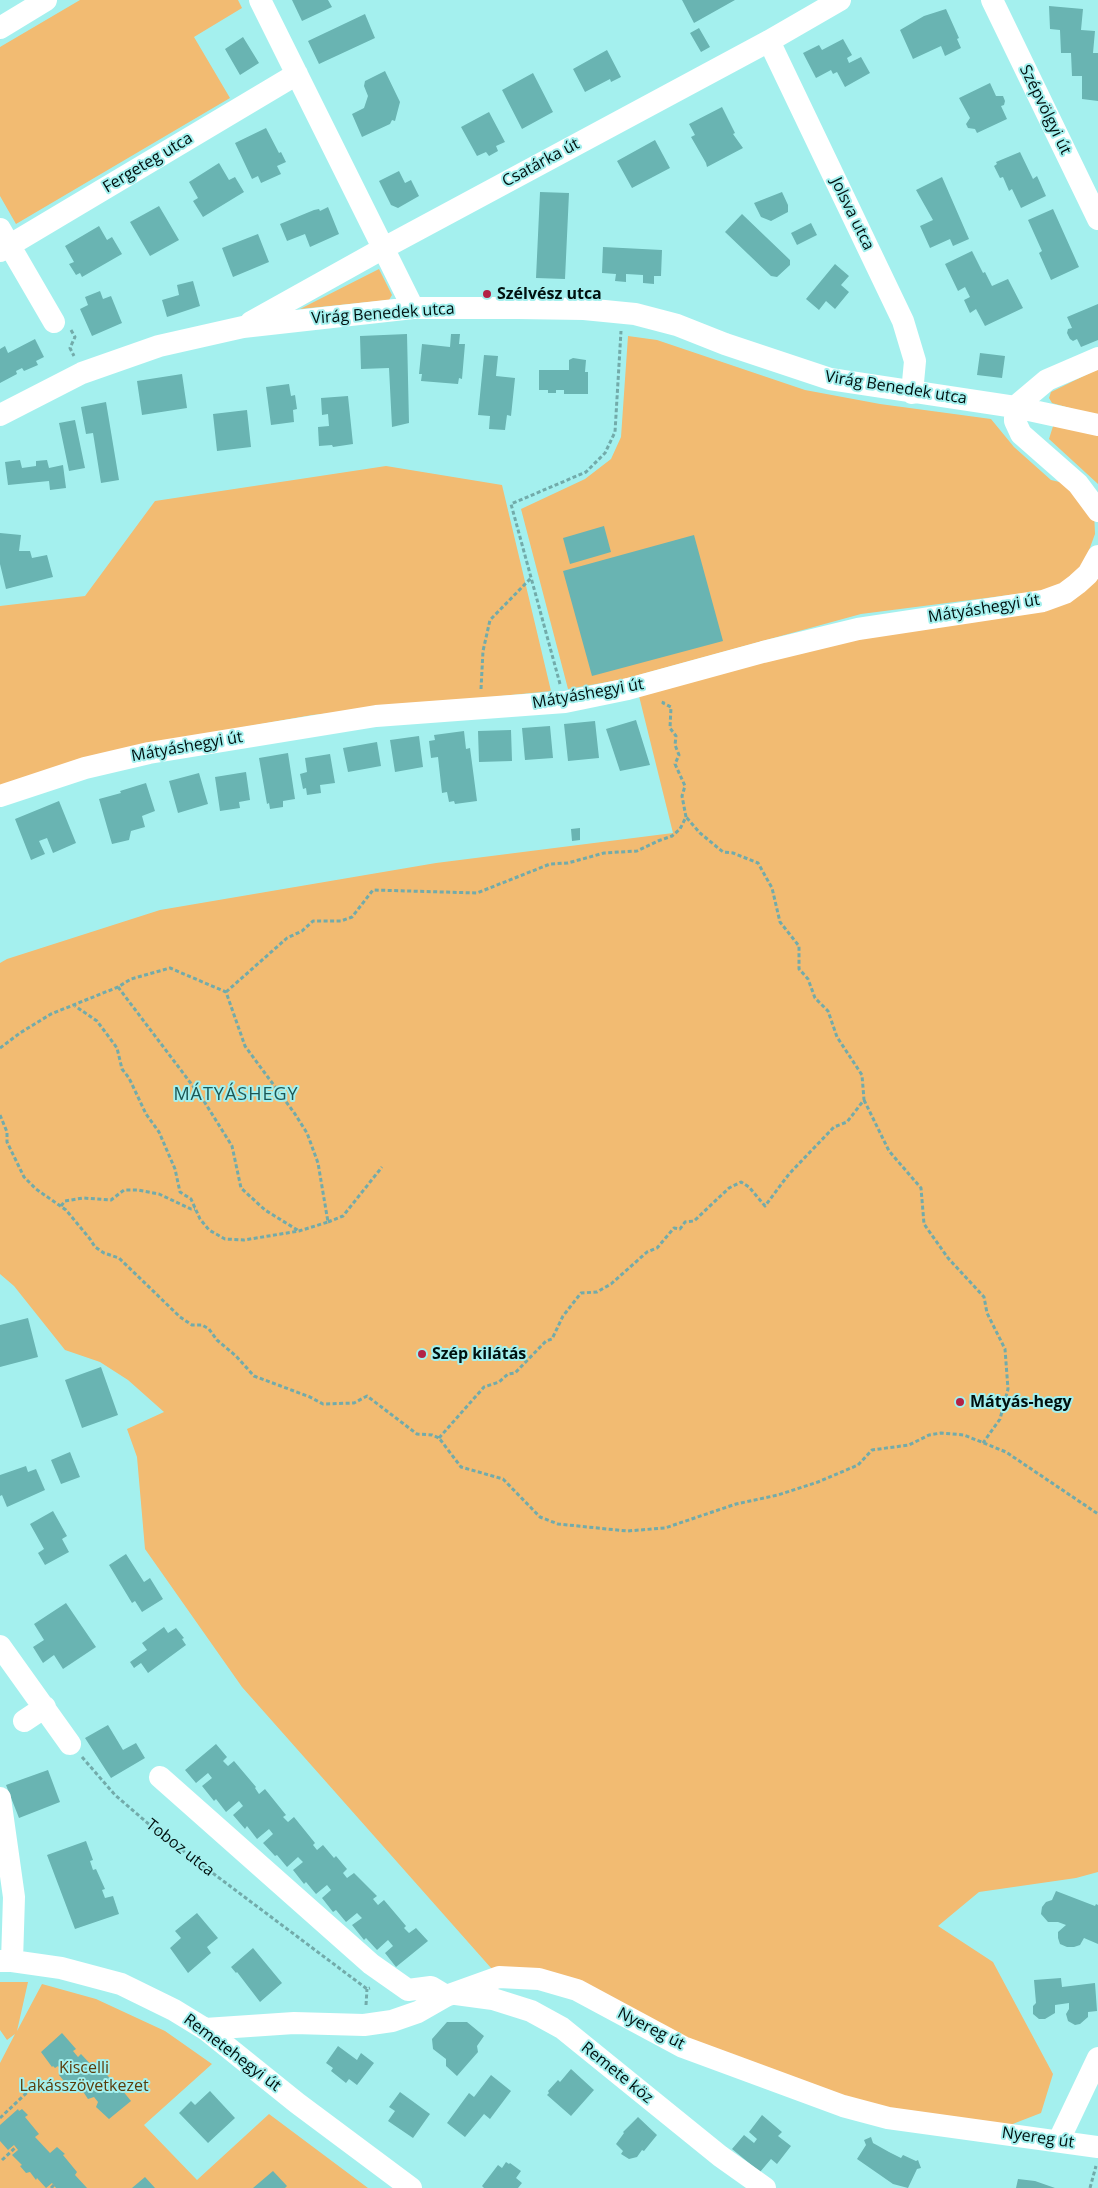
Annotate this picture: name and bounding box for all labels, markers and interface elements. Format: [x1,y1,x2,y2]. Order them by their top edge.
street label: Szépvölgyi út [1015,62,1075,158]
street label: Fergeteg utca [100,129,196,197]
street label: Csatárka út [499,135,583,191]
street label: Jolsva utca [826,174,878,254]
place label: Szélvész utca [497,284,602,304]
marker: Szélvész utca [481,288,493,300]
street label: Virág Benedek utca [311,299,455,329]
street label: Virág Benedek utca [824,367,968,409]
street label: Mátyáshegyi út [927,591,1041,627]
street label: Mátyáshegyi út [531,675,645,713]
street label: Mátyáshegyi út [130,728,244,766]
district label: MÁTYÁSHEGY [172,1084,300,1106]
place label: Szép kilátás [432,1344,526,1364]
marker: Szép kilátás [416,1348,428,1360]
place label: Mátyás-hegy [970,1392,1072,1412]
marker: Mátyás-hegy [954,1396,966,1408]
street label: Toboz utca [142,1815,218,1881]
street label: Nyereg út [614,2004,688,2054]
street label: Remetehegyi út [180,2010,284,2096]
street label: Remete köz [577,2038,657,2108]
park label: Kiscelli Lakásszövetkezet [19,2058,149,2096]
street label: Nyereg út [1001,2123,1075,2153]

